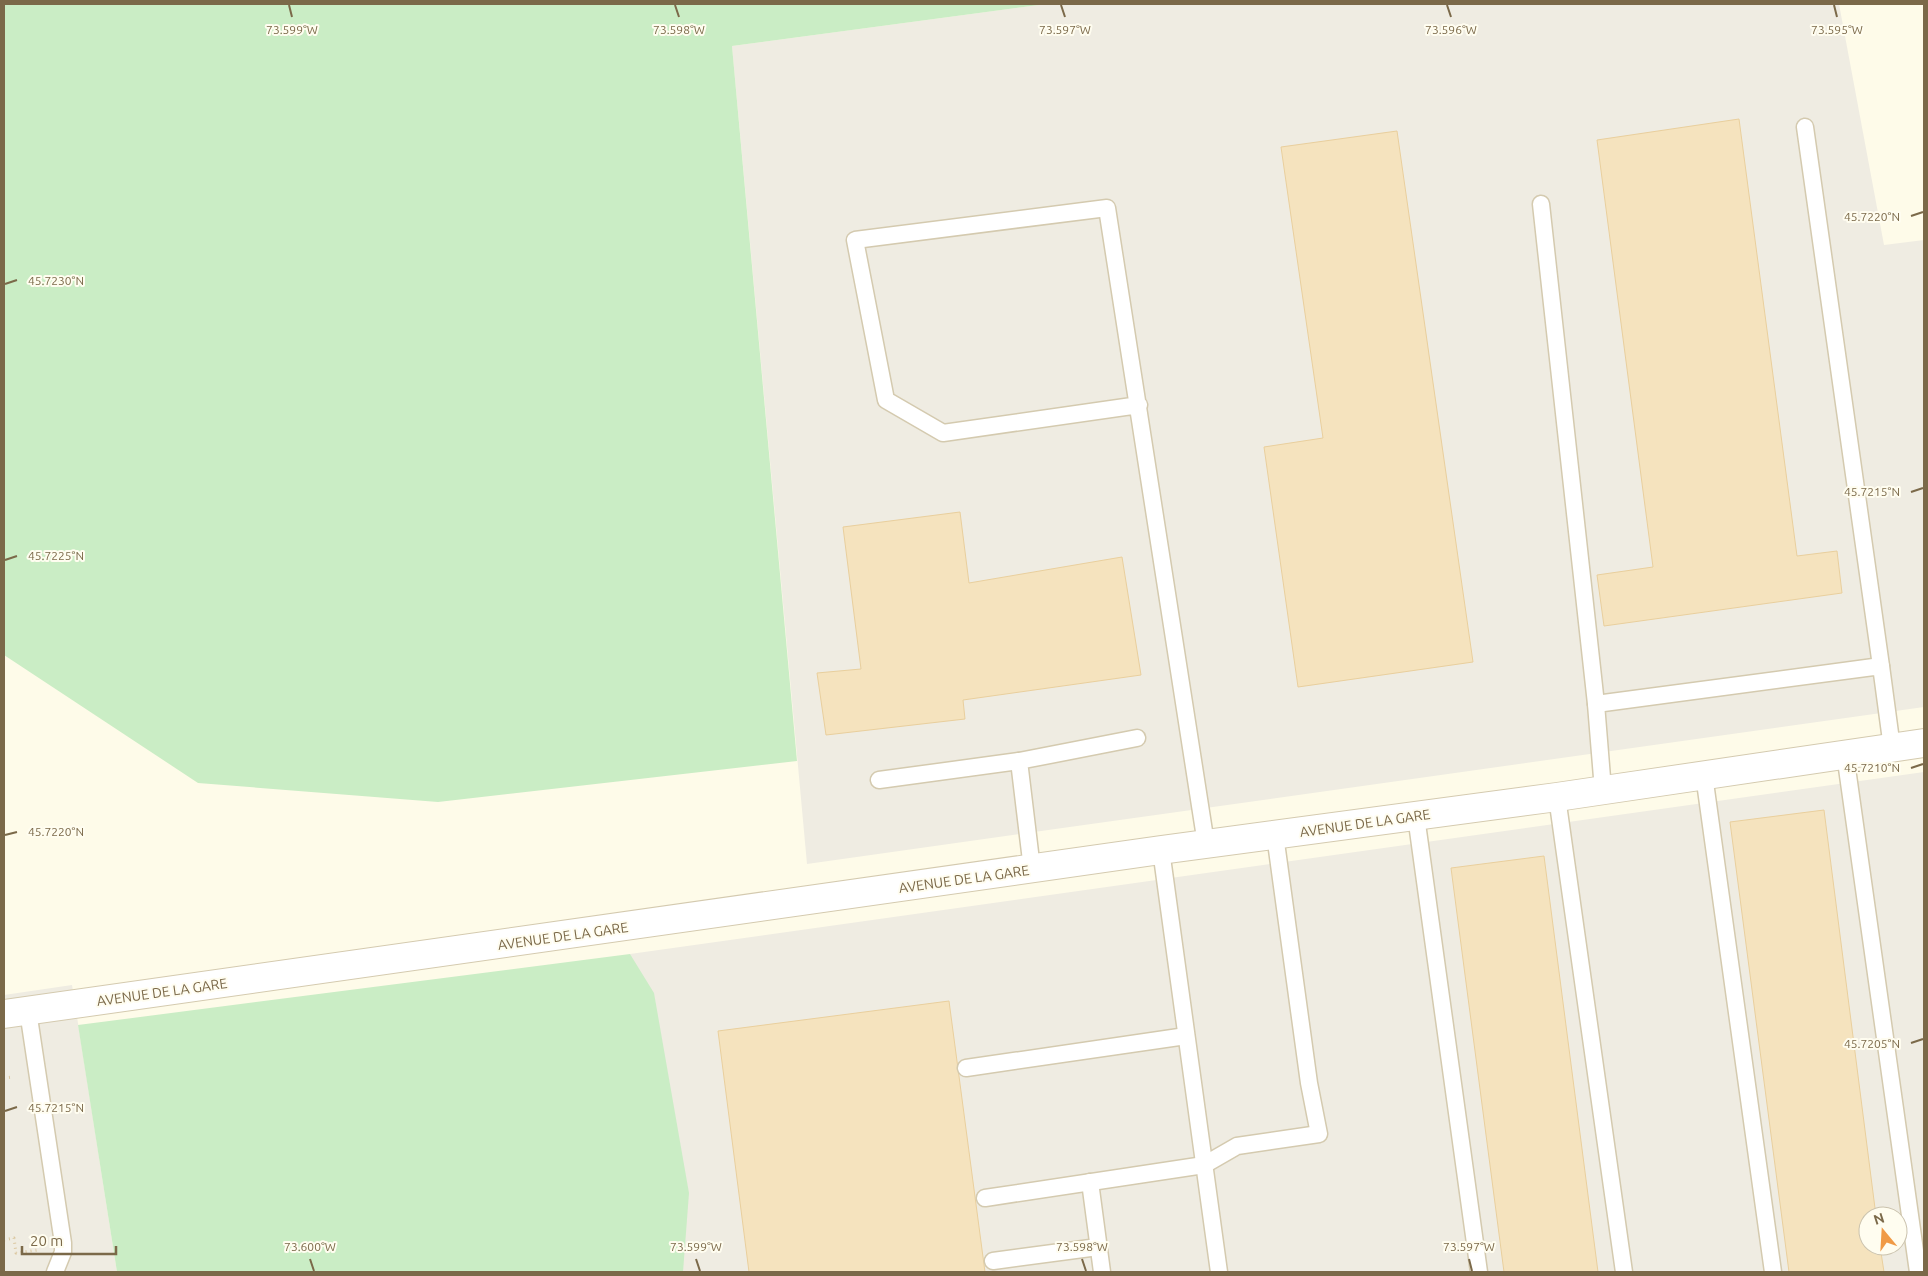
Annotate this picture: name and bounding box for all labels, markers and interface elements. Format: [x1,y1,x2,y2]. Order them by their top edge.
text: 73.599°W [266,23,318,36]
text: 73.598°W [653,23,705,36]
text: 73.597°W [1039,23,1091,36]
text: 73.596°W [1425,23,1477,36]
text: 73.595°W [1811,23,1863,36]
text: 45.7220°N [1844,210,1900,223]
text: 45.7230°N [28,274,84,287]
text: 45.7215°N [1844,485,1900,498]
text: 45.7225°N [28,549,84,562]
text: 45.7210°N [1844,761,1900,774]
street label: AVENUE DE LA GARE [1299,806,1431,840]
text: 45.7220°N [28,825,84,838]
street label: AVENUE DE LA GARE [898,862,1030,896]
street label: AVENUE DE LA GARE [497,919,629,953]
street label: AVENUE DE LA GARE [96,975,228,1009]
text: 45.7205°N [1844,1037,1900,1050]
text: 45.7215°N [28,1101,84,1114]
north arrow [1858,1206,1908,1256]
text: N [1872,1209,1886,1228]
scale bar [22,1224,116,1256]
text: 20 m [30,1232,63,1249]
text: 73.600°W [284,1240,336,1253]
text: 73.599°W [670,1240,722,1253]
text: 73.598°W [1056,1240,1108,1253]
text: 73.597°W [1443,1240,1495,1253]

